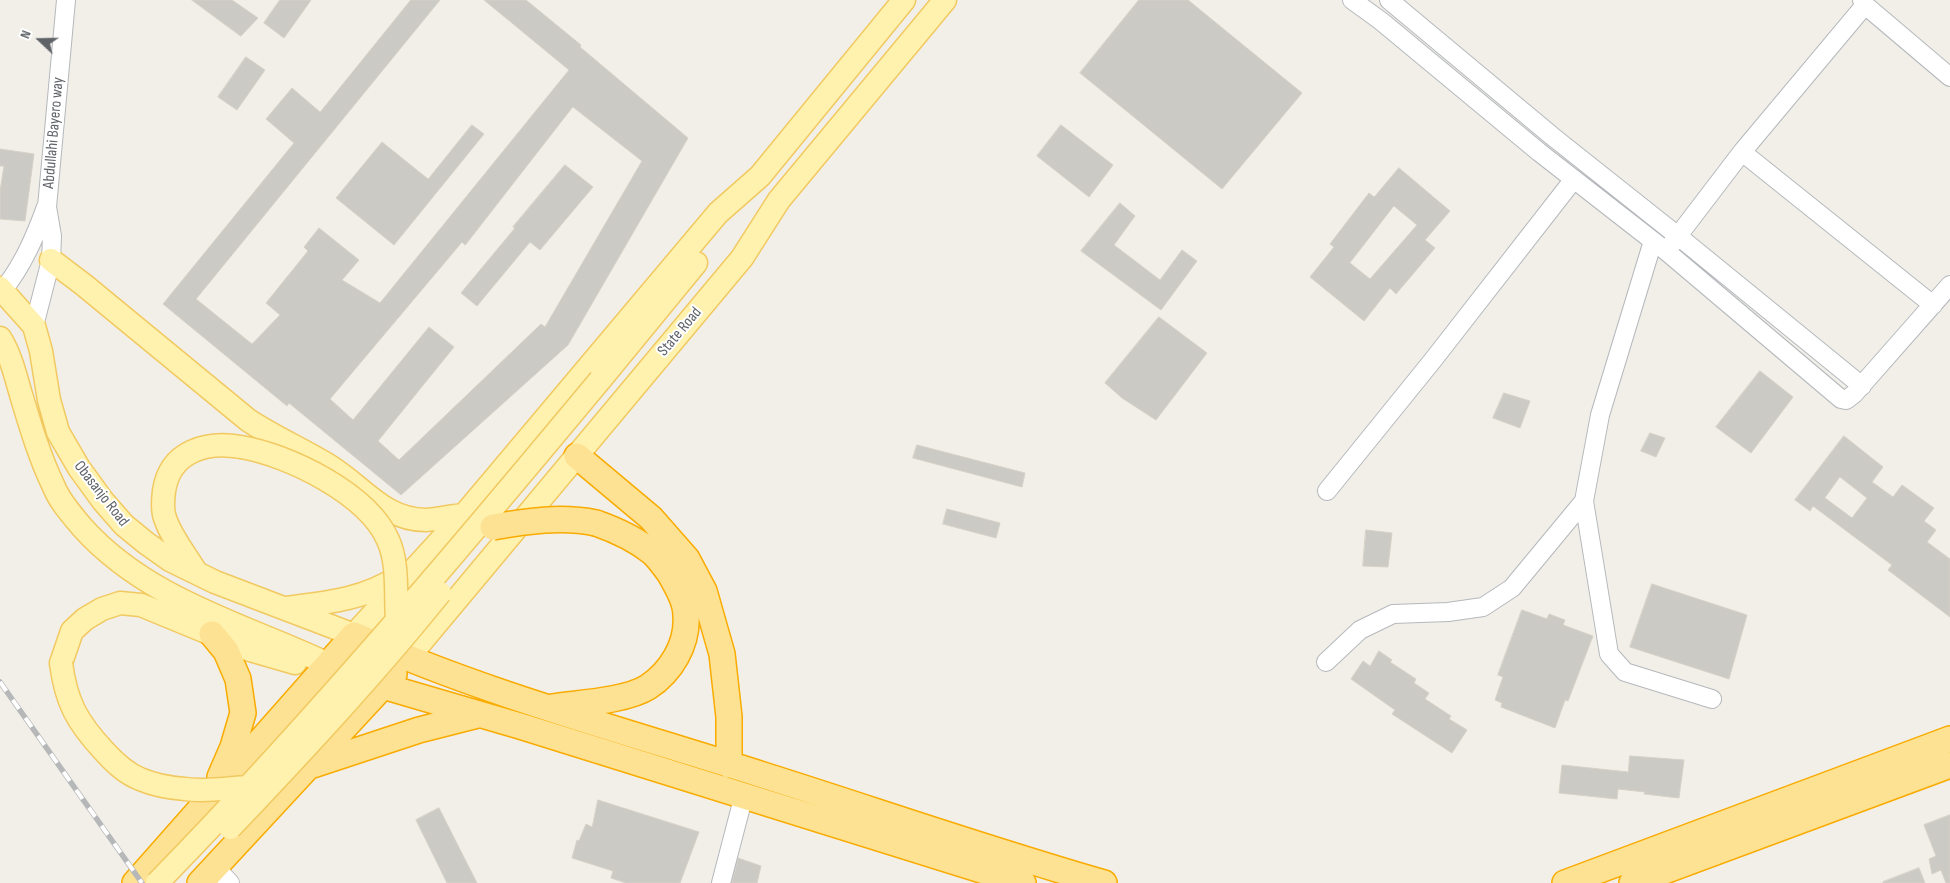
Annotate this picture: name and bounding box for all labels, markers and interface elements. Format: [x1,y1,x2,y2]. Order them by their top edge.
north arrow [15,15,65,65]
text: N [16,28,35,41]
street label: Abdullahi Bayero way [40,77,68,189]
street label: State Road [654,304,706,360]
street label: Obasanjo Road [69,457,133,531]

